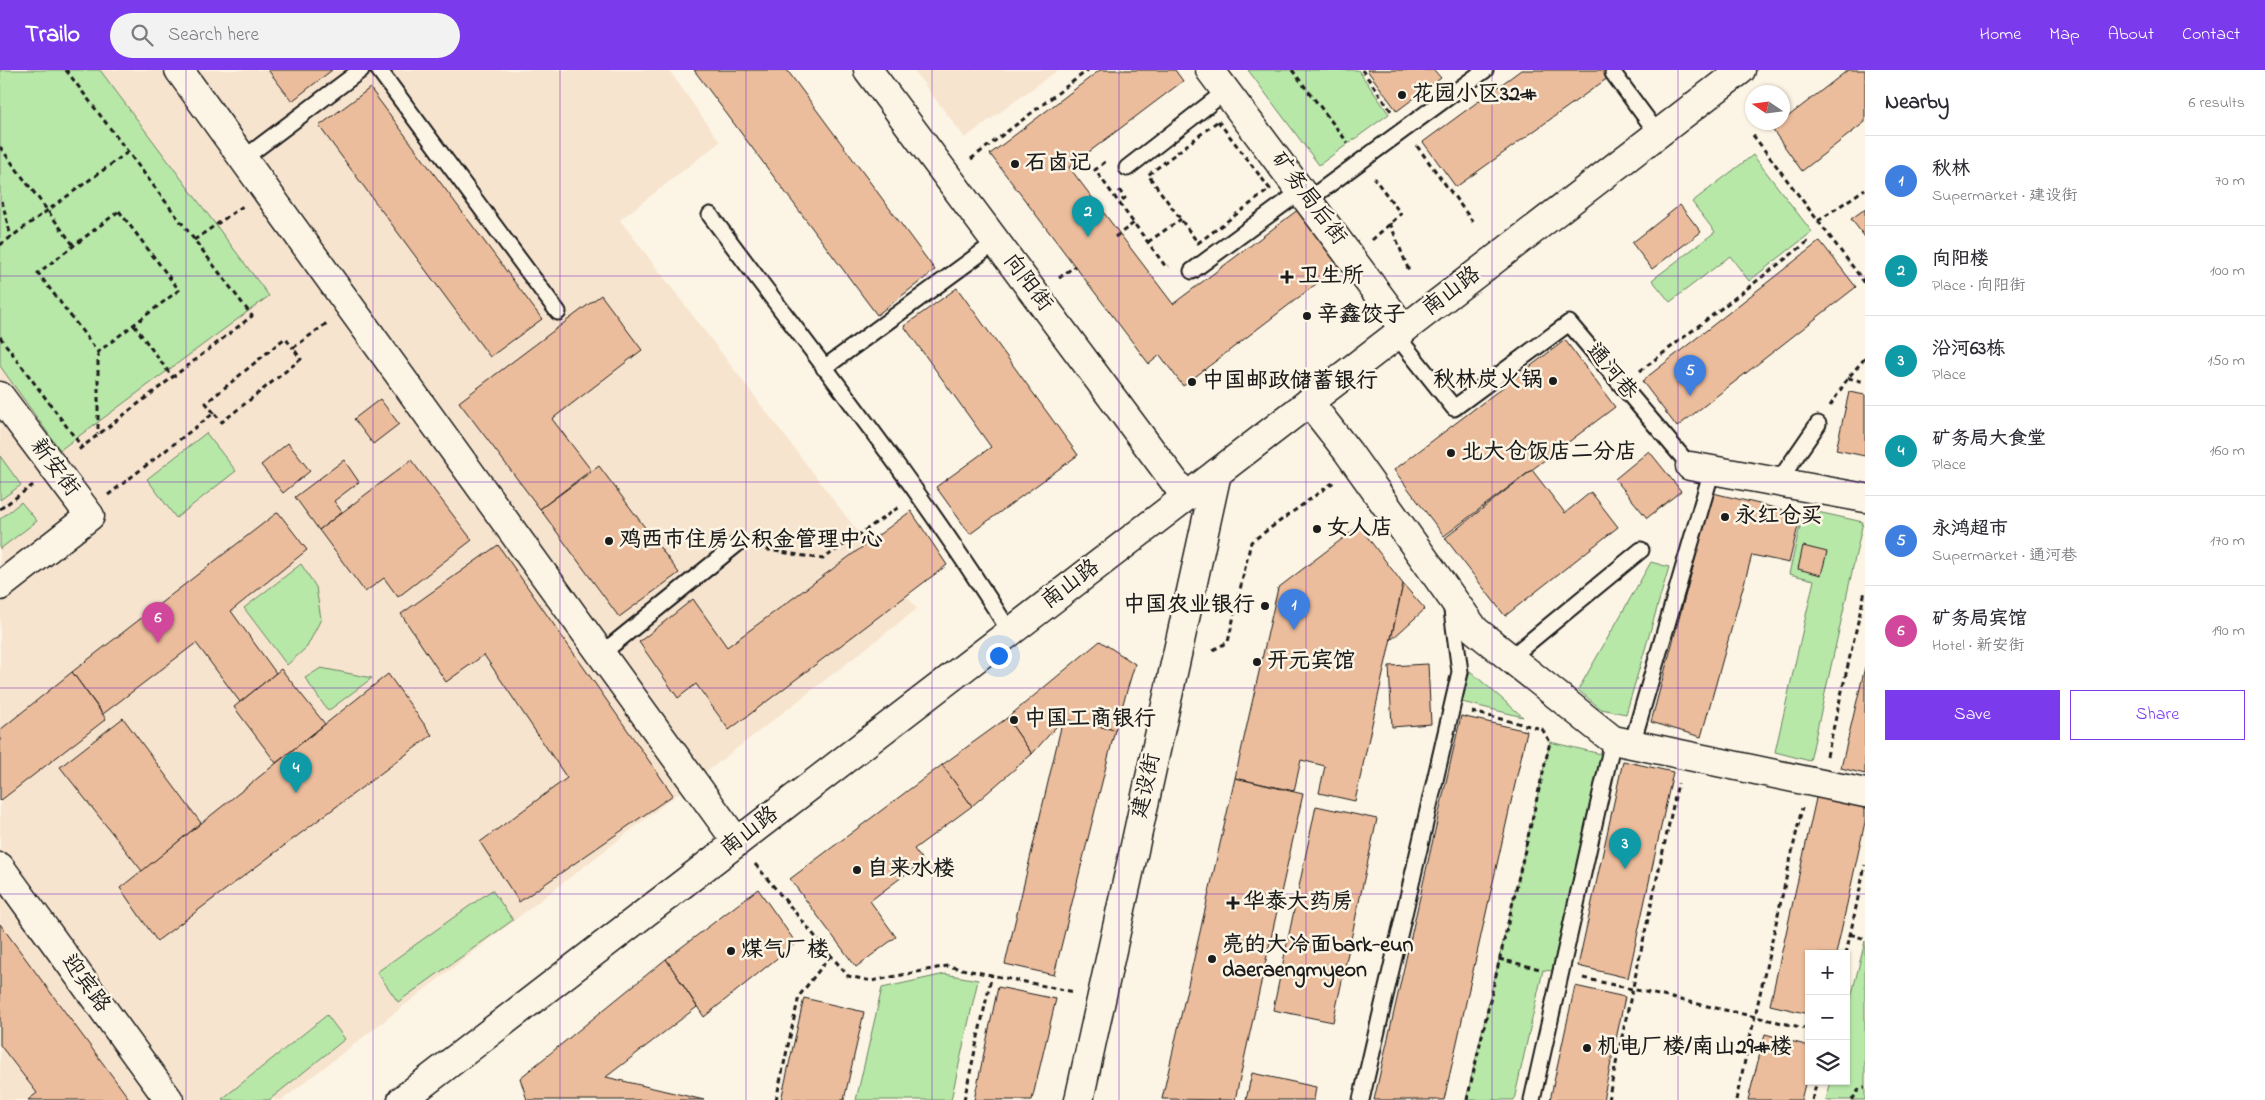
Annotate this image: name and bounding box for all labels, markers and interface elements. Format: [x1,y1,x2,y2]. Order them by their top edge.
search box [110,13,460,58]
text: Trailo [25,18,80,53]
icon: search [128,21,156,49]
text: Search here [168,22,259,49]
text: Home [1980,22,2021,48]
text: Map [2049,22,2080,48]
text: About [2108,22,2154,48]
text: Contact [2182,22,2240,48]
place label: 花园小区32# [1412,79,1537,111]
north arrow [1745,85,1790,130]
text: Nearby [1885,88,1949,118]
marker: 花园小区32# [1396,89,1408,101]
text: 6 results [2188,91,2245,115]
street label: 矿务局后街 [1262,145,1354,253]
place label: 石卤记 [1025,148,1091,180]
text: 秋林 [1932,156,1970,183]
marker: 石卤记 [1009,158,1021,170]
text: 1 [1898,169,1904,193]
text: 70 m [2215,169,2245,193]
text: Supermarket · 建设街 [1932,184,2077,208]
pin: 2 [1072,196,1104,237]
text: 向阳楼 [1932,246,1989,273]
street label: 向阳街 [994,247,1060,319]
street label: 南山路 [1416,259,1488,325]
text: 2 [1897,259,1905,283]
text: 100 m [2210,259,2245,283]
place label: 卫生所 [1298,261,1364,293]
marker: 卫生所 [1280,270,1294,284]
text: Place · 向阳街 [1932,274,2025,298]
place label: 辛鑫饺子 [1317,300,1405,332]
marker: 辛鑫饺子 [1301,310,1313,322]
street label: 通河巷 [1578,336,1644,408]
text: 沿河63栋 [1932,336,2005,363]
text: 3 [1898,349,1904,373]
text: 150 m [2207,349,2245,373]
pin: 5 [1674,355,1706,396]
text: Place [1932,363,1966,387]
place label: 秋林炭火锅 [1433,365,1543,397]
place label: 中国邮政储蓄银行 [1202,366,1378,398]
marker: 秋林炭火锅 [1547,375,1559,387]
marker: 中国邮政储蓄银行 [1186,376,1198,388]
text: 矿务局大食堂 [1932,426,2046,453]
street label: 新安街 [21,432,87,504]
place label: 北大仓饭店二分店 [1461,437,1637,469]
text: 4 [1898,439,1904,463]
text: 160 m [2210,439,2245,463]
marker: 北大仓饭店二分店 [1445,447,1457,459]
text: Place [1932,453,1966,477]
place label: 永红仓买 [1735,501,1823,533]
marker: 永红仓买 [1719,511,1731,523]
place label: 女人店 [1327,513,1393,545]
text: 永鸿超市 [1932,516,2008,543]
marker: 女人店 [1311,523,1323,535]
place label: 鸡西市住房公积金管理中心 [619,525,883,557]
text: 5 [1896,529,1906,553]
text: 170 m [2210,529,2245,553]
marker: 鸡西市住房公积金管理中心 [603,535,615,547]
text: Supermarket · 通河巷 [1932,544,2077,568]
street label: 南山路 [1035,552,1107,618]
pin: 1 [1278,589,1310,630]
place label: 中国农业银行 [1123,590,1255,622]
marker: 中国农业银行 [1259,600,1271,612]
pin: 6 [142,602,174,643]
text: 矿务局宾馆 [1932,606,2027,633]
text: 6 [1897,619,1905,643]
text: 190 m [2212,619,2245,643]
text: Hotel · 新安街 [1932,634,2024,658]
your location [986,643,1012,669]
place label: 开元宾馆 [1267,646,1355,678]
marker: 开元宾馆 [1251,656,1263,668]
button: Save [1885,690,2060,740]
button: Share [2070,690,2245,740]
place label: 中国工商银行 [1024,704,1156,736]
marker: 中国工商银行 [1008,714,1020,726]
street label: 建设街 [1124,750,1170,822]
pin: 4 [280,752,312,793]
street label: 南山路 [714,799,786,865]
pin: 3 [1609,828,1641,869]
place label: 自来水楼 [867,854,955,886]
marker: 自来水楼 [851,864,863,876]
place label: 华泰大药房 [1243,887,1353,919]
marker: 华泰大药房 [1227,897,1239,909]
place label: 亮的大冷面bark-eun daeraengmyeon [1222,930,1414,988]
place label: 煤气厂楼 [741,935,829,967]
marker: 煤气厂楼 [725,945,737,957]
street label: 迎宾路 [53,948,117,1020]
map controls [1805,950,1850,1085]
button: + [1805,950,1850,995]
marker: 亮的大冷面bark-eun daeraengmyeon [1206,953,1218,965]
button: − [1805,995,1850,1040]
place label: 机电厂楼/南山29#楼 [1597,1032,1792,1064]
button: layers [1805,1040,1850,1085]
marker: 机电厂楼/南山29#楼 [1581,1042,1593,1054]

